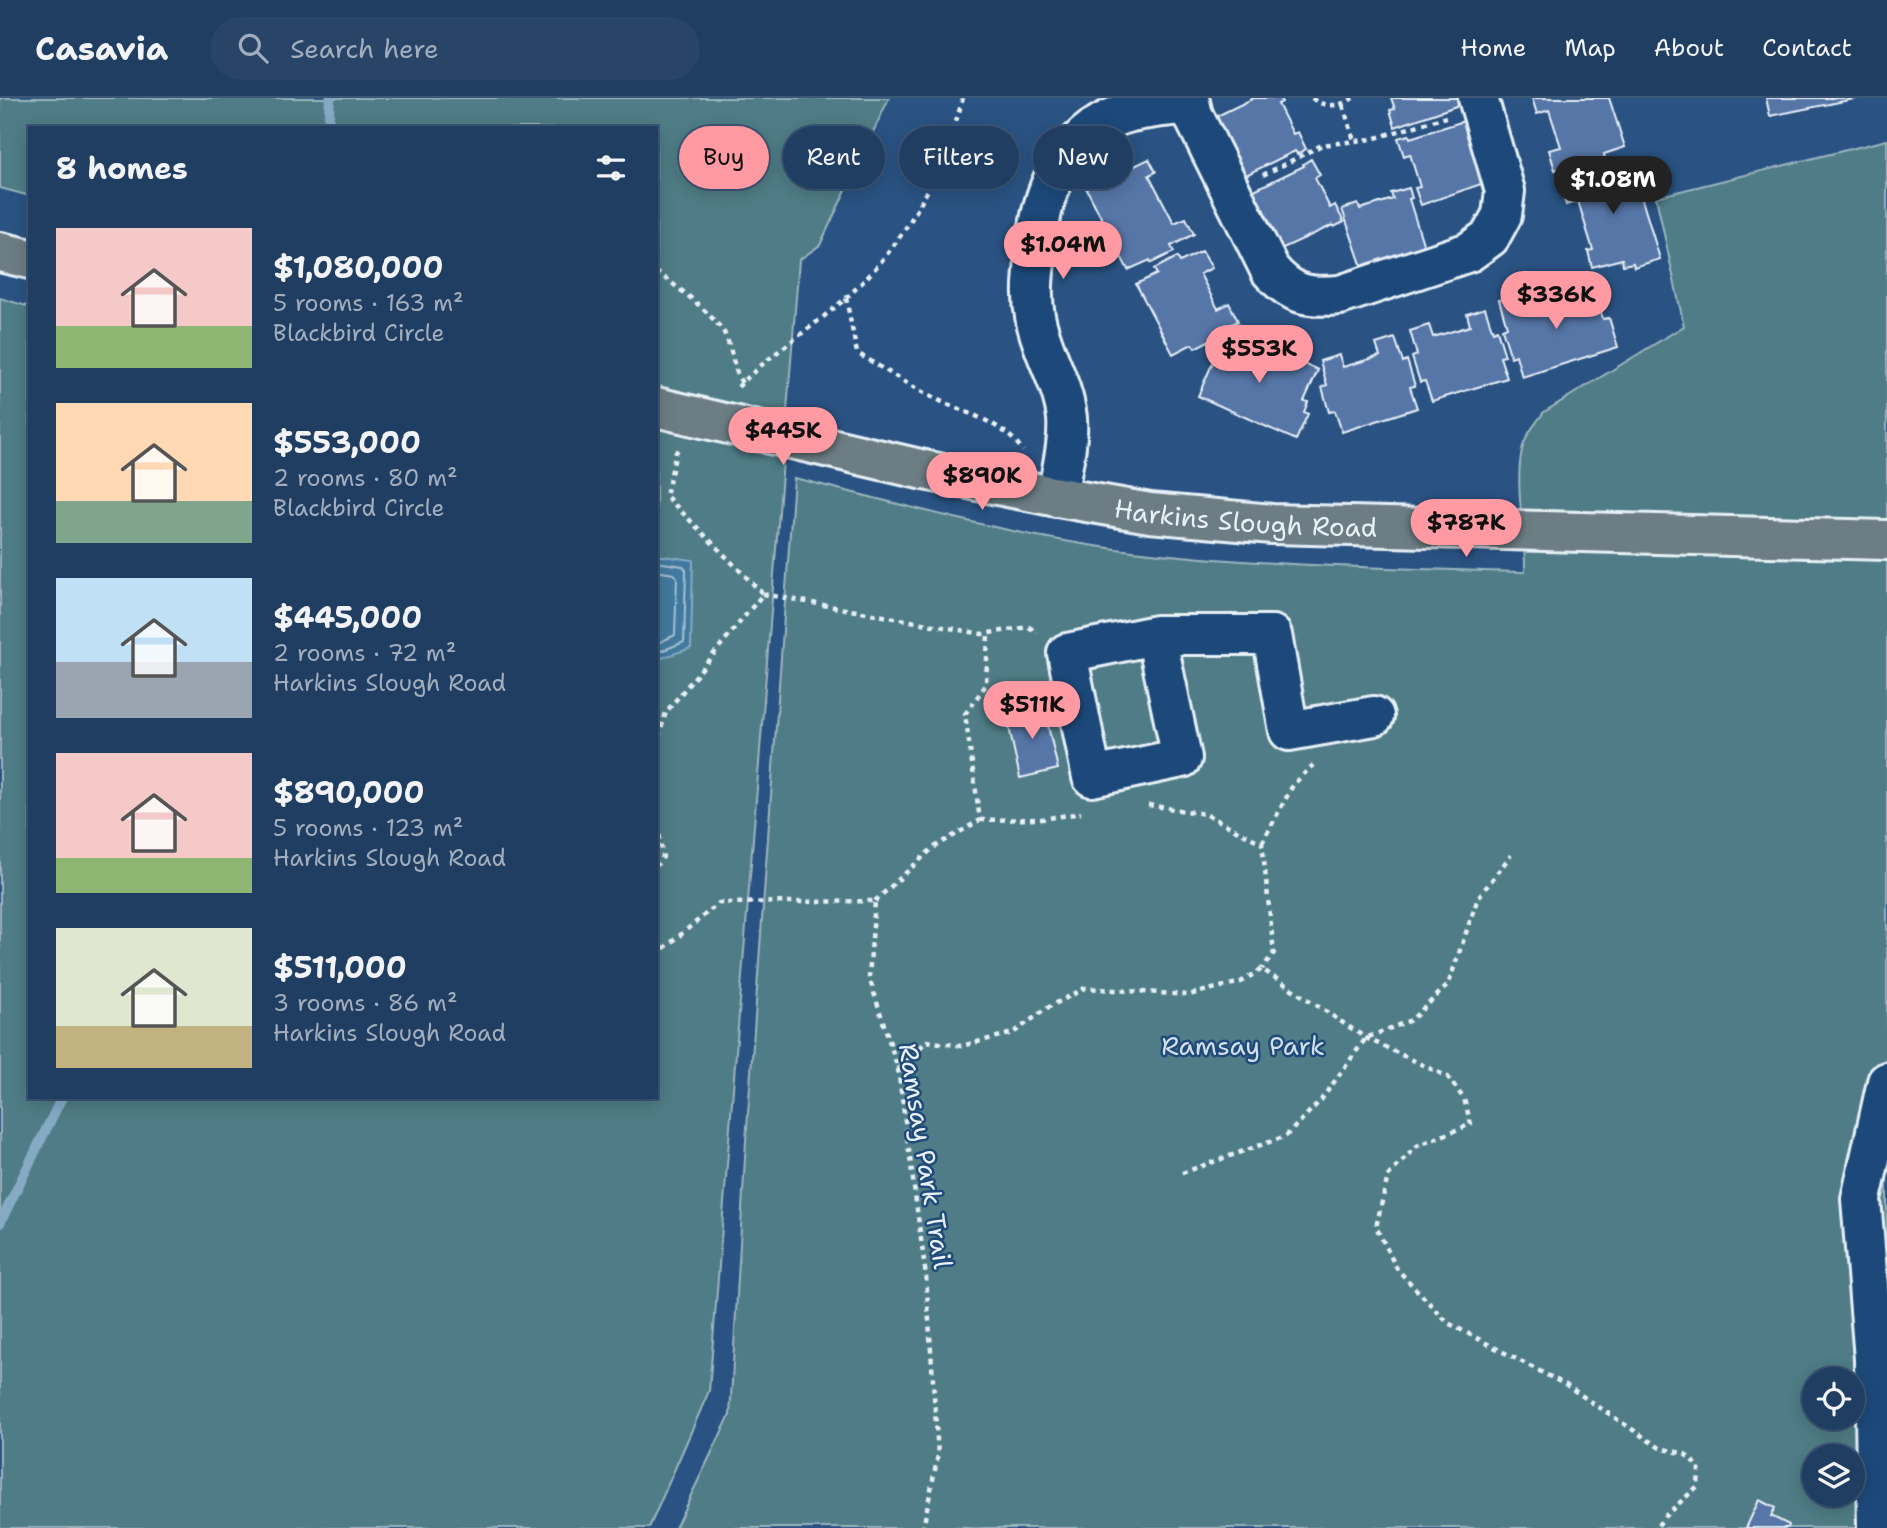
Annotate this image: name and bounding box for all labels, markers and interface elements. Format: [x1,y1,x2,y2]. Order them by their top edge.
search box [210,17,700,80]
text: Casavia [35,26,168,71]
icon: search [234,29,272,67]
text: Search here [290,31,439,66]
text: Home [1460,32,1526,64]
text: Map [1564,32,1616,64]
text: About [1654,32,1724,64]
text: Contact [1762,32,1852,64]
chip: Buy [679,126,769,189]
chip: Rent [783,126,885,189]
chip: Filters [899,126,1019,189]
chip: New [1033,126,1133,189]
text: 8 homes [56,148,188,189]
icon: filters [592,149,630,187]
pin: $1.08M [1556,156,1670,216]
text: $1.08M [1570,164,1656,194]
pin: $1.04M [1006,222,1120,281]
text: $1.04M [1020,229,1106,259]
text: $1,080,000 [273,247,443,288]
icon: home [112,256,196,340]
pin: $336K [1507,272,1605,331]
text: $336K [1516,279,1596,309]
text: 5 rooms · 163 m² [273,288,464,318]
text: Blackbird Circle [273,318,445,348]
pin: $553K [1210,326,1308,385]
text: $553K [1221,333,1297,363]
pin: $445K [734,408,832,467]
text: $445K [744,415,822,445]
text: $553,000 [273,422,421,463]
icon: home [112,431,196,515]
pin: $890K [933,452,1031,512]
text: $890K [942,460,1022,490]
text: 2 rooms · 80 m² [273,463,458,493]
street label: Harkins Slough Road [1112,490,1378,544]
text: Blackbird Circle [273,493,445,523]
pin: $787K [1417,500,1515,559]
text: $787K [1427,507,1505,537]
text: $445,000 [273,597,422,638]
icon: home [112,606,196,690]
text: 2 rooms · 72 m² [273,638,456,668]
text: Harkins Slough Road [273,668,506,698]
pin: $511K [983,682,1081,741]
text: $511K [999,689,1065,719]
text: $890,000 [273,772,425,813]
icon: home [112,781,196,865]
text: 5 rooms · 123 m² [273,813,463,843]
text: Harkins Slough Road [273,843,506,873]
text: $511,000 [273,947,407,988]
icon: home [112,956,196,1040]
text: 3 rooms · 86 m² [273,988,458,1018]
text: Harkins Slough Road [273,1018,506,1048]
park label: Ramsay Park [1161,1028,1325,1063]
street label: Ramsay Park Trail [891,1041,961,1271]
map controls [1802,1367,1865,1507]
button: locate [1802,1367,1865,1430]
button: layers [1802,1444,1865,1507]

